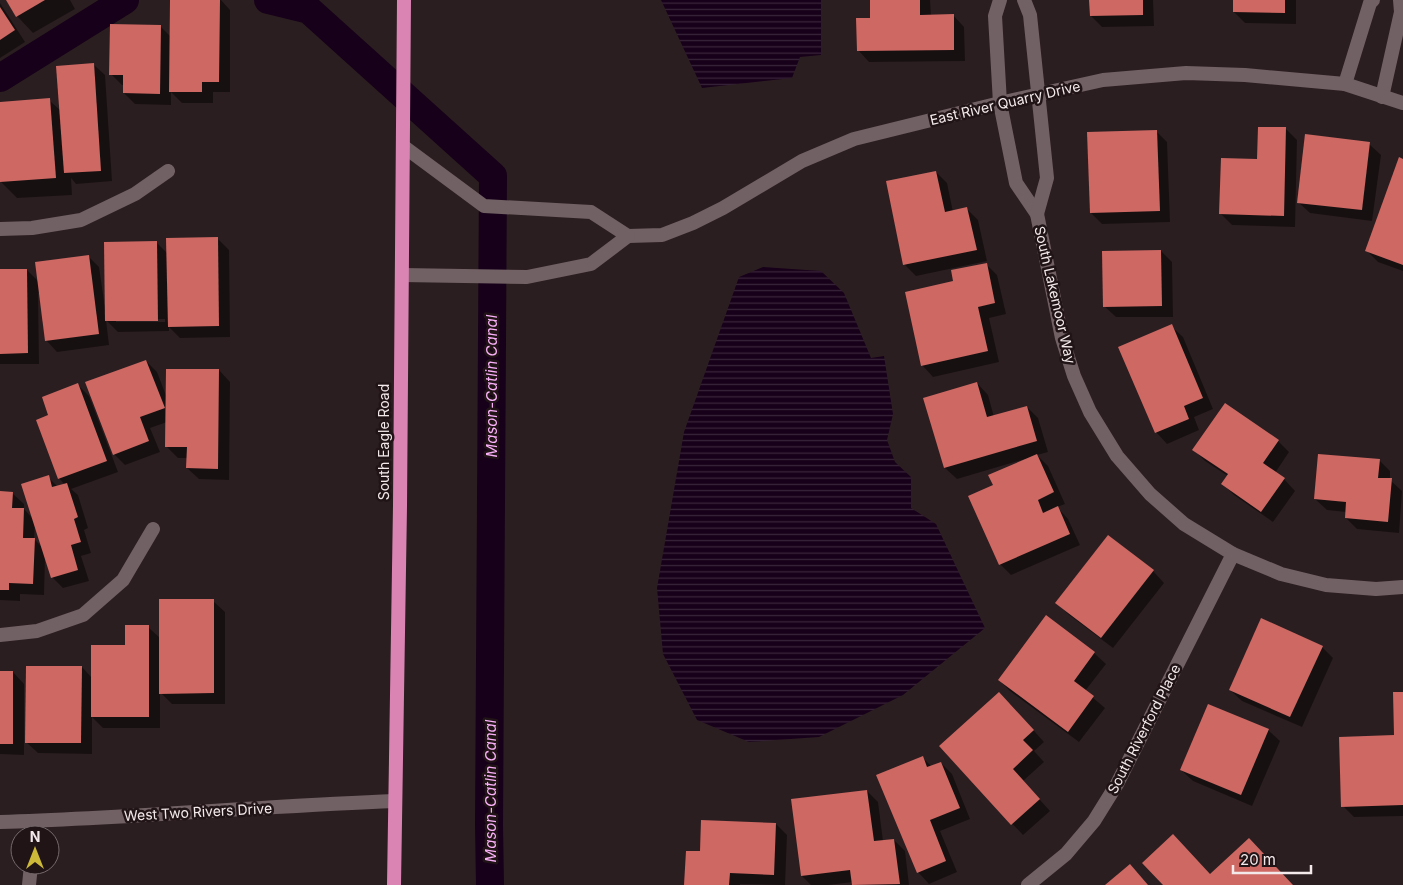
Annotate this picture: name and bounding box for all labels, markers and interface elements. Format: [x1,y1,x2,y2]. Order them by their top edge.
street label: East River Quarry Drive [928,77,1082,128]
street label: South Lakemoor Way [1031,224,1080,365]
water label: Mason-Catlin Canal [482,314,501,457]
street label: South Eagle Road [375,384,392,500]
street label: South Riverford Place [1103,661,1184,796]
water label: Mason-Catlin Canal [481,719,500,862]
street label: West Two Rivers Drive [123,799,272,824]
north arrow [10,825,60,875]
text: N [30,828,40,845]
scale bar [1233,842,1310,874]
text: 20 m [1240,850,1276,869]

